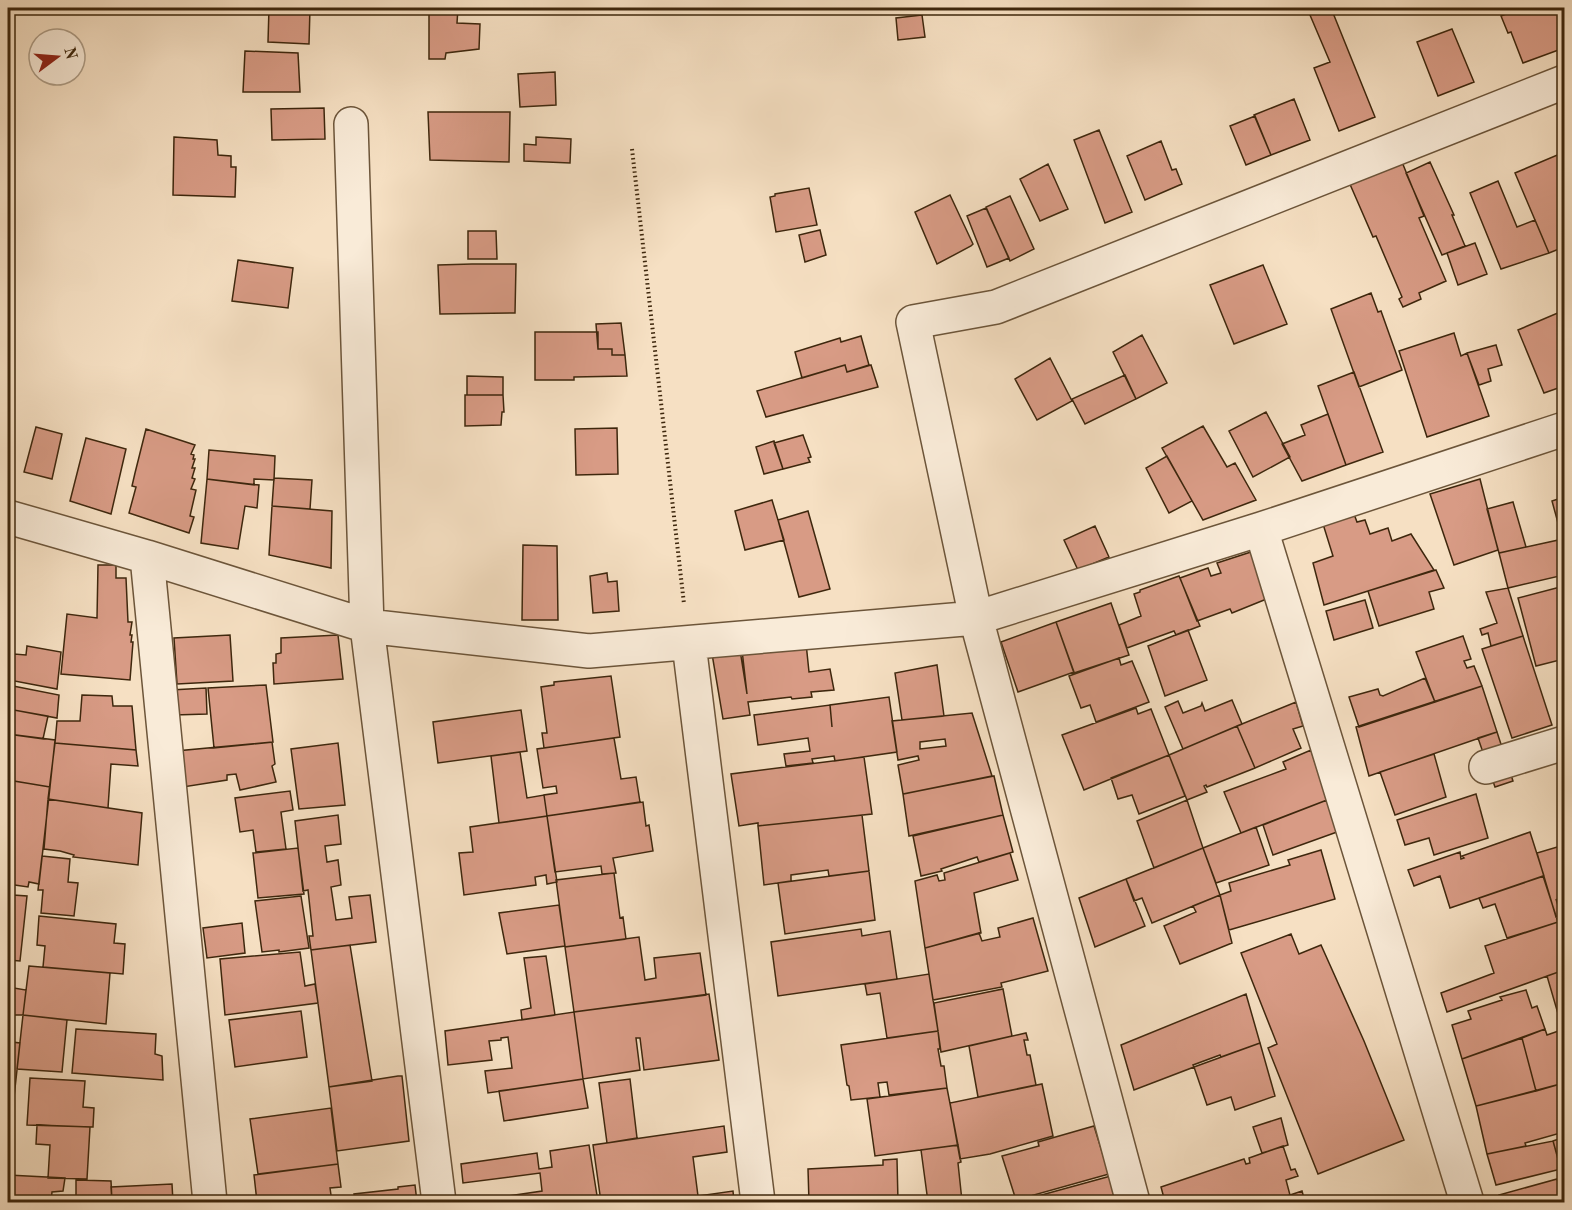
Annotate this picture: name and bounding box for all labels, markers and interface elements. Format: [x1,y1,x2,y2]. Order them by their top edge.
north arrow [27,27,87,87]
text: N [60,45,79,62]

